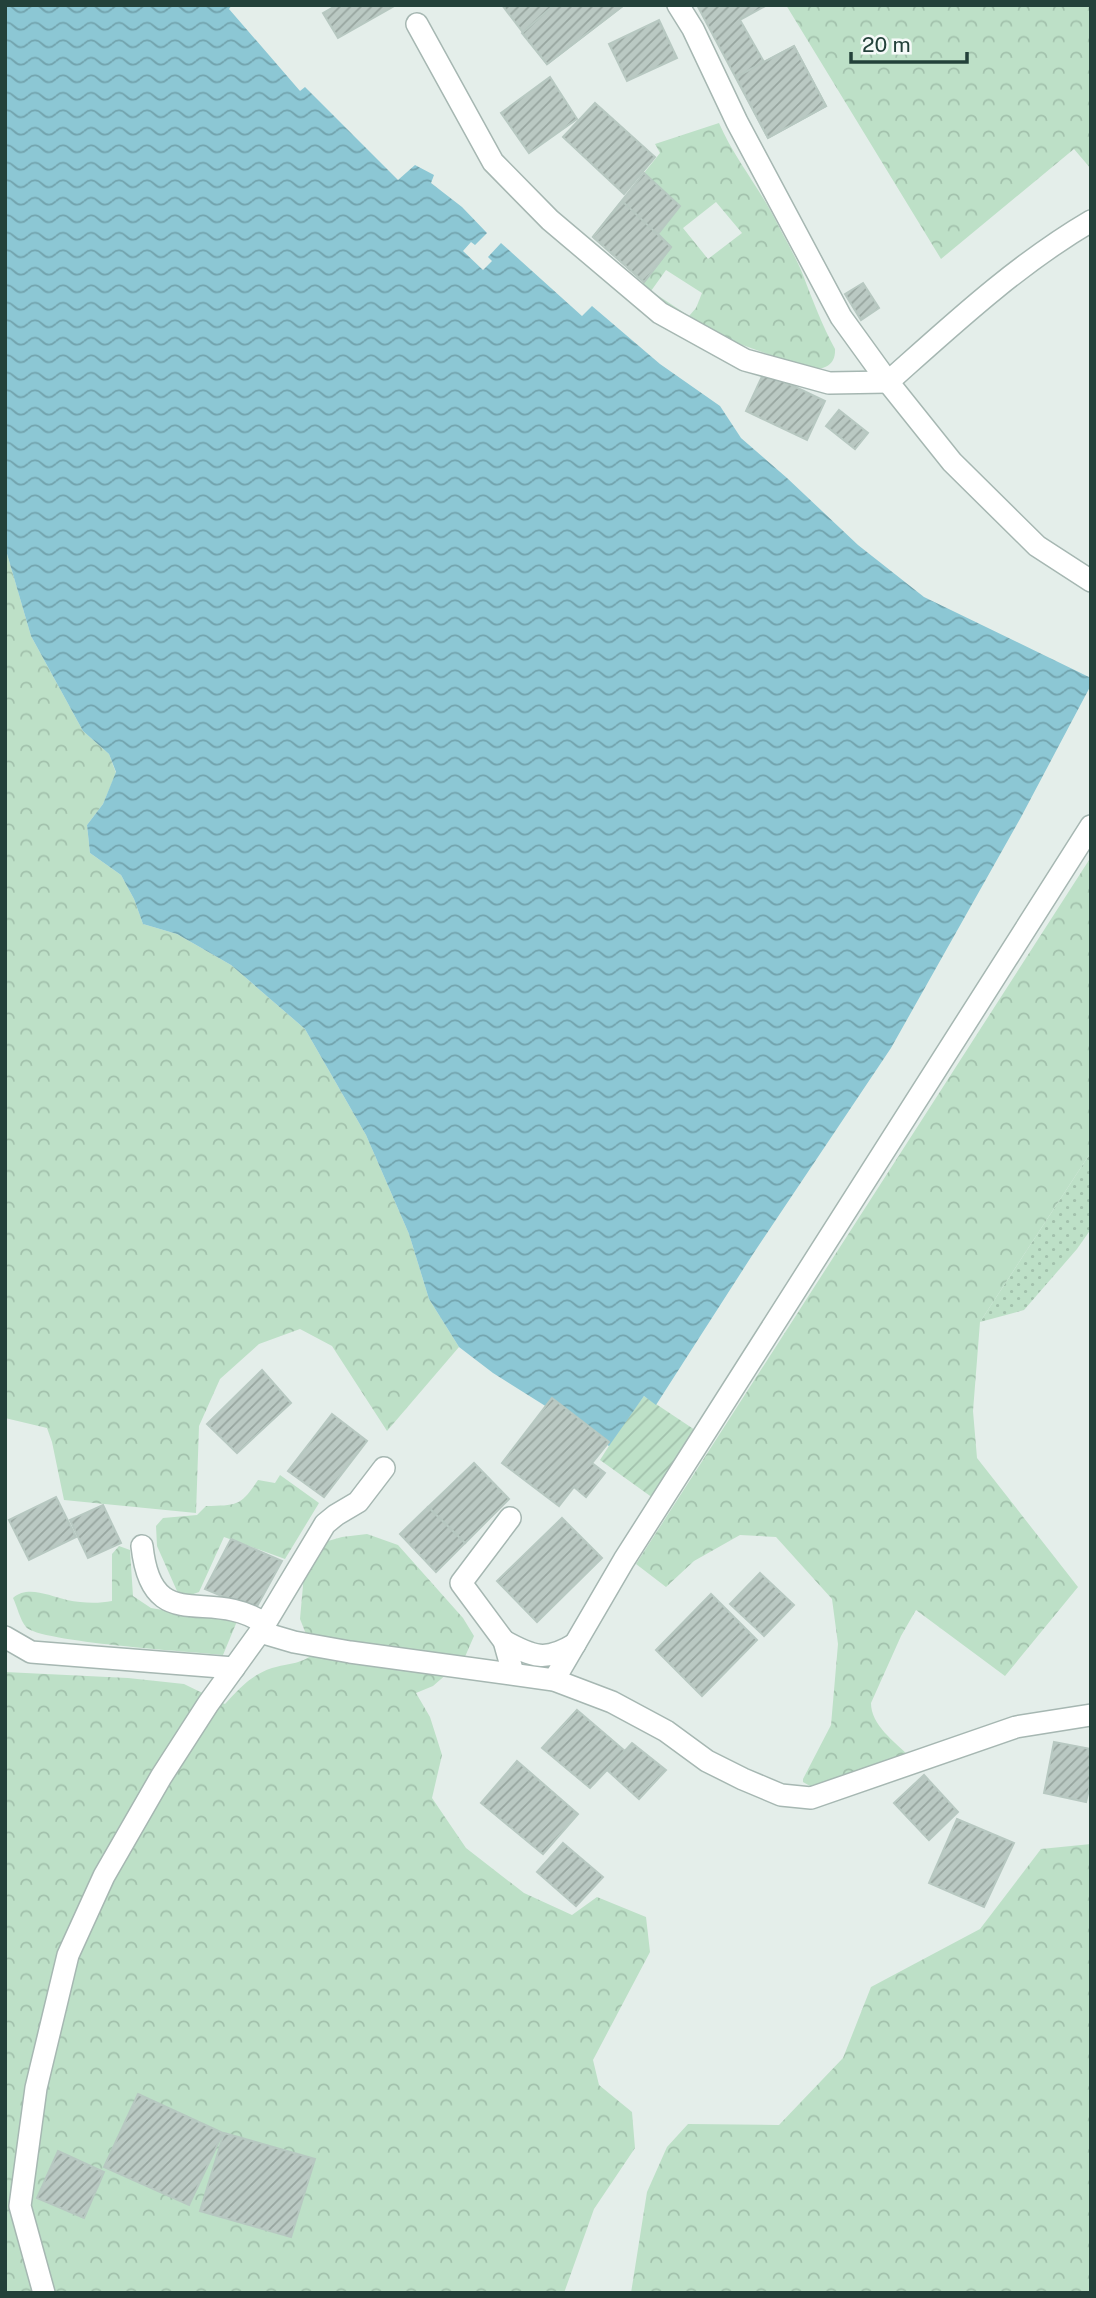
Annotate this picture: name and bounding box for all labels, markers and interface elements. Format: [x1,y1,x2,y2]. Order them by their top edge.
scale bar [851,21,967,65]
text: 20 m [862,32,911,57]

